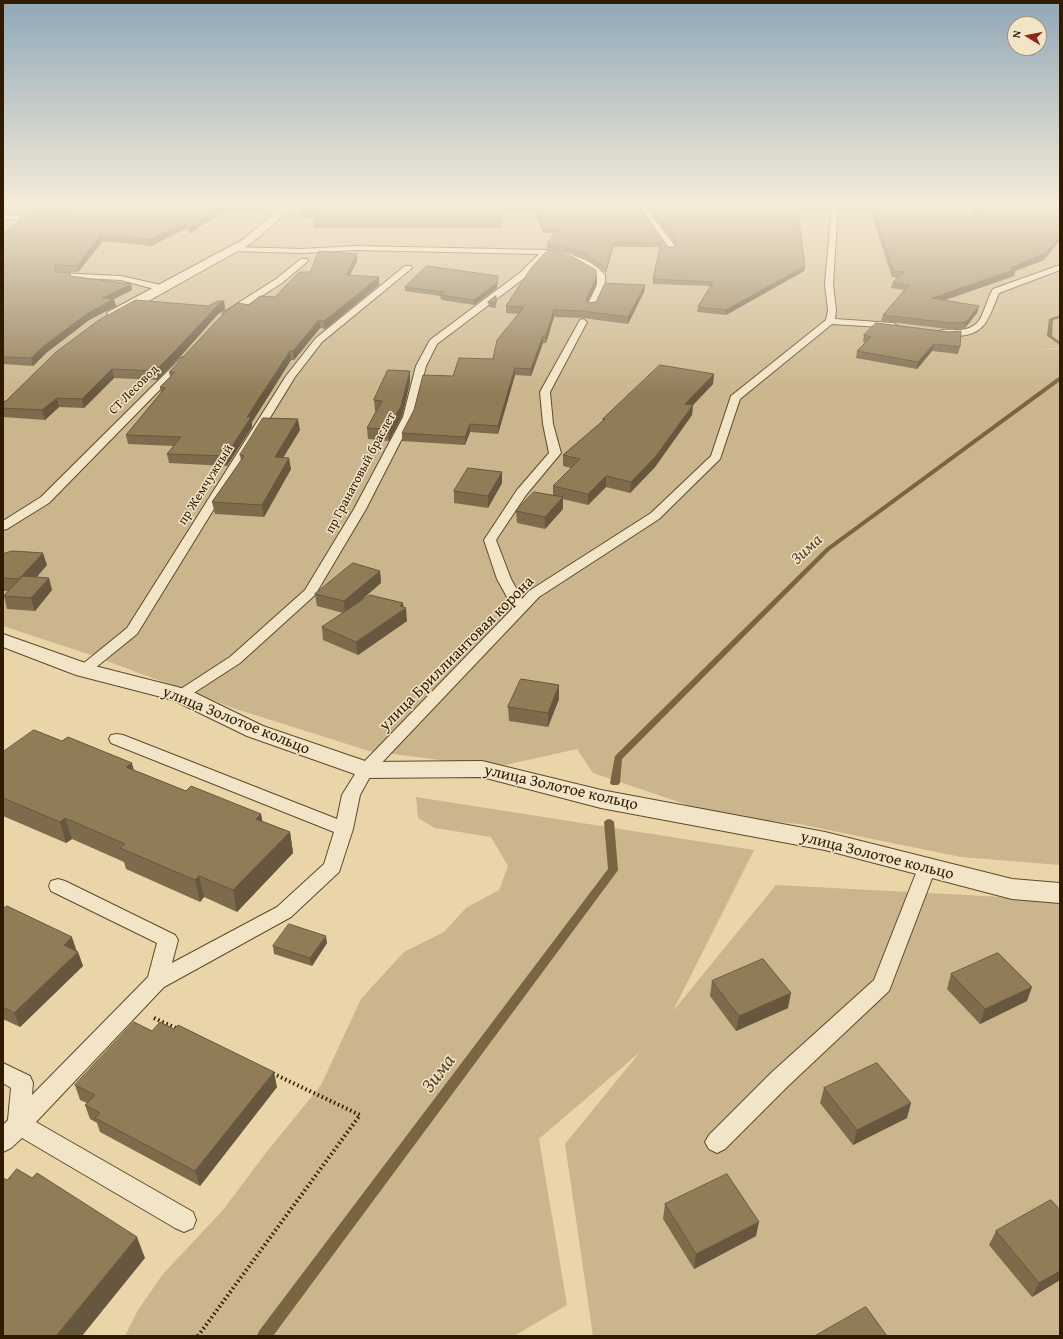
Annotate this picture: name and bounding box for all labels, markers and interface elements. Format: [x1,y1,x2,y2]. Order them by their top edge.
north arrow [1007,16,1047,56]
text: N [1008,29,1025,39]
street label: СТ Лесовод [106,362,162,418]
street label: пр Гранатовый браслет [323,410,399,536]
street label: пр Жемчужный [175,442,237,528]
water label: Зима [787,530,827,570]
street label: улица Бриллиантовая корона [376,573,538,735]
street label: улица Золотое кольцо [160,683,312,759]
street label: улица Золотое кольцо [482,761,640,815]
street label: улица Золотое кольцо [798,828,956,884]
water label: Зима [417,1050,461,1098]

